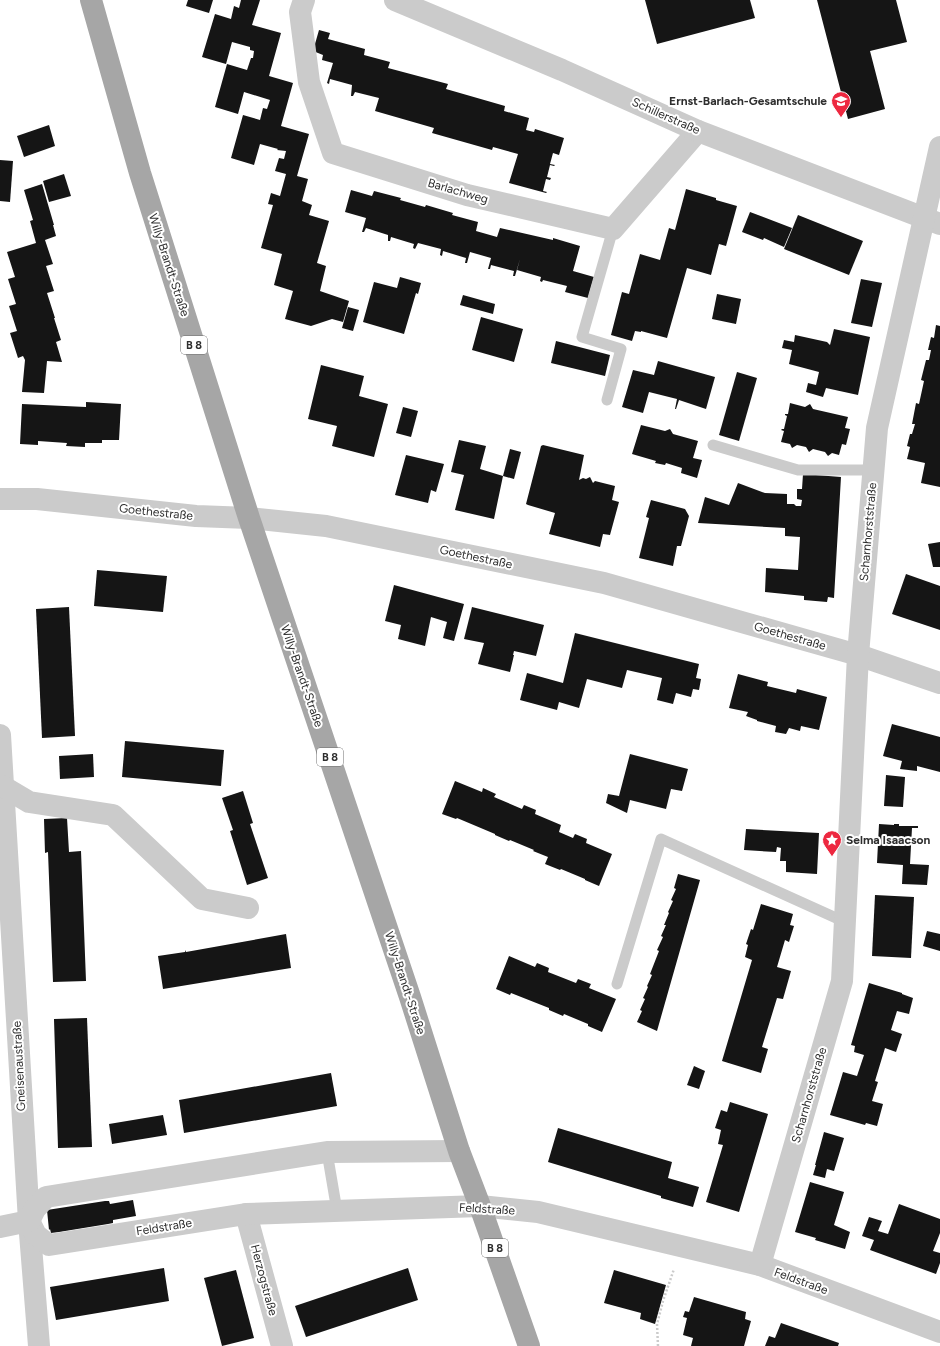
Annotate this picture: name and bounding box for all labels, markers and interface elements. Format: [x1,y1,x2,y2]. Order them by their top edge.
school or university icon: Ernst-Barlach-Gesamtschule [830,90,852,118]
place label: Ernst-Barlach-Gesamtschule [669,94,827,108]
street label: Schillerstraße [630,95,703,137]
street label: Barlachweg [426,176,490,206]
street label: Willy-Brandt-Straße [146,212,192,319]
road number: B 8 [181,336,207,354]
street label: Scharnhorststraße [857,482,879,582]
street label: Goethestraße [118,501,194,523]
street label: Goethestraße [438,542,514,572]
street label: Goethestraße [752,619,828,653]
street label: Willy-Brandt-Straße [278,623,326,729]
road number: B 8 [317,748,343,766]
place icon: Selma Isaacson [821,829,843,857]
place label: Selma Isaacson [846,833,931,847]
street label: Willy-Brandt-Straße [382,930,428,1037]
street label: Gneisenaustraße [10,1020,28,1112]
street label: Scharnhorststraße [789,1045,829,1144]
street label: Feldstraße [459,1201,516,1217]
street label: Feldstraße [135,1216,193,1238]
road number: B 8 [482,1239,508,1257]
street label: Herzogstraße [248,1243,280,1318]
street label: Feldstraße [772,1265,830,1297]

